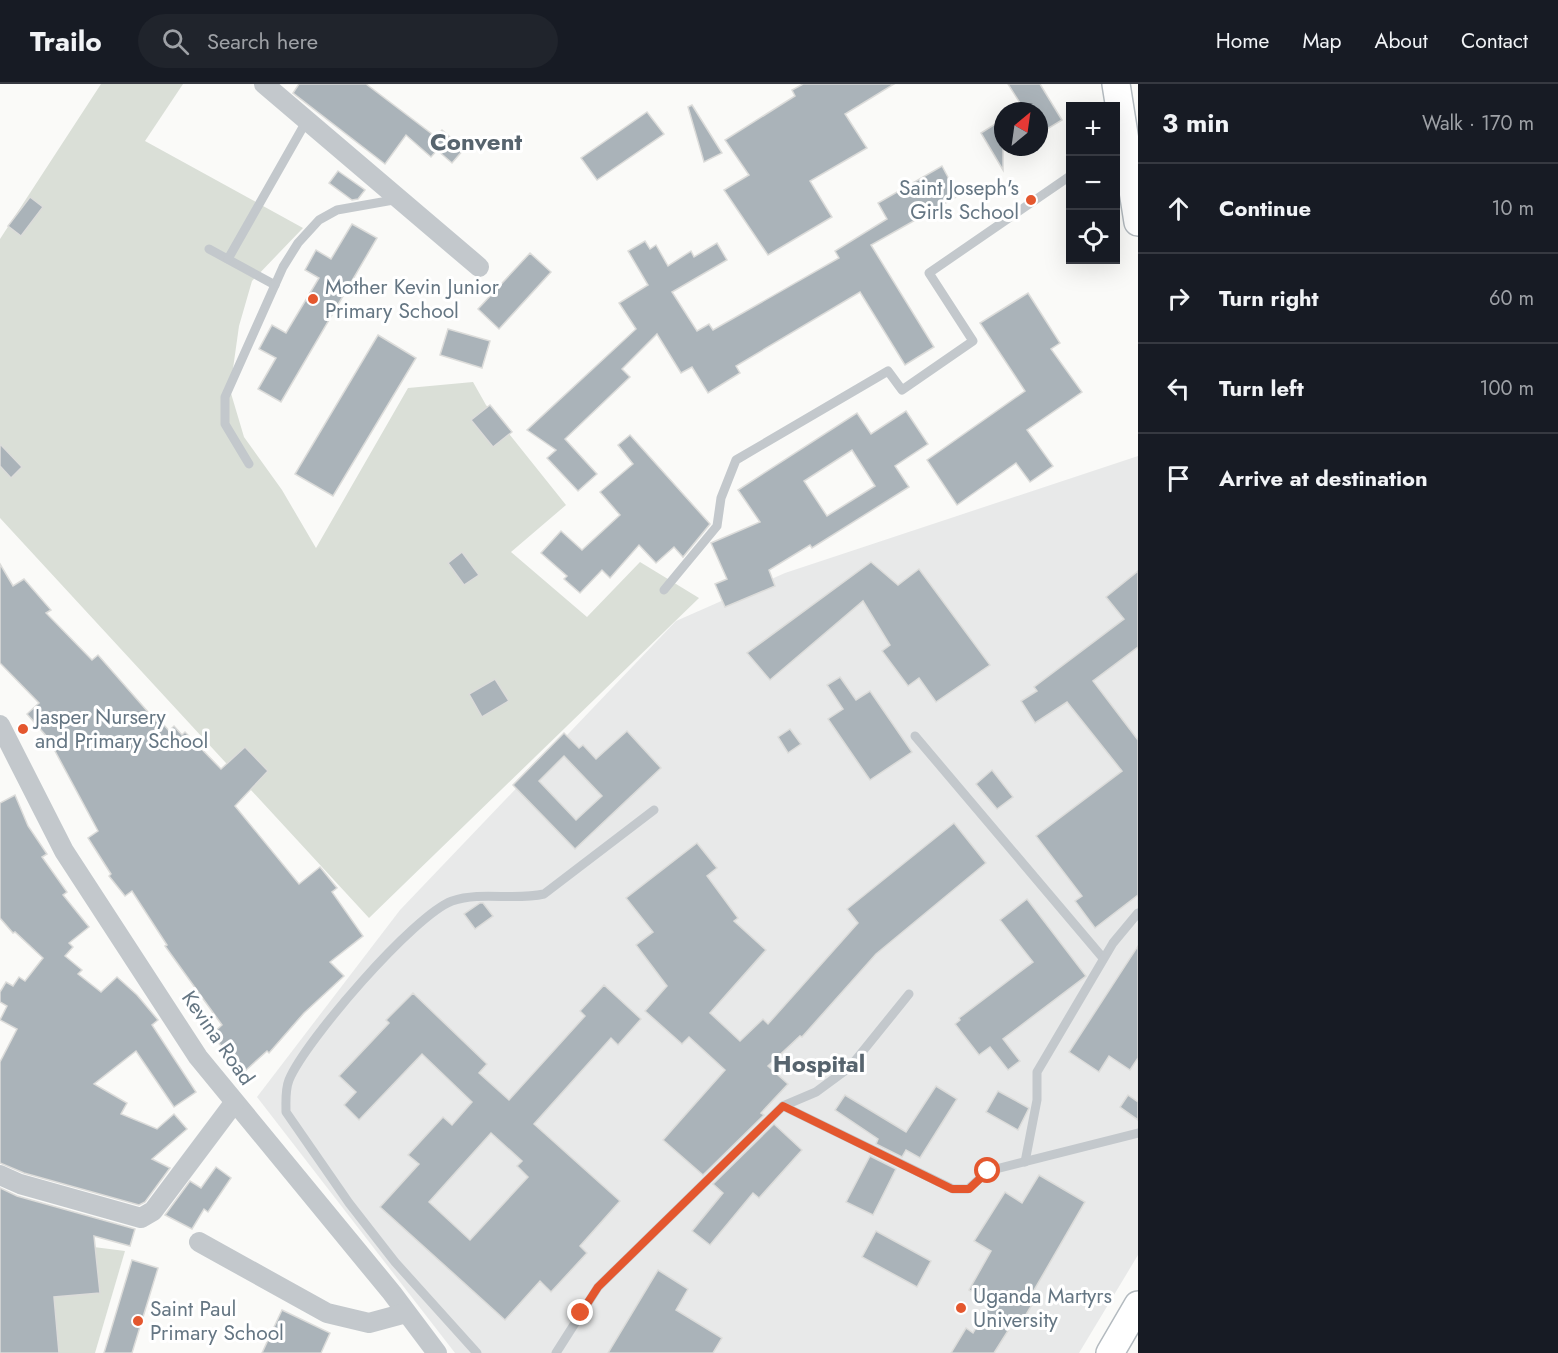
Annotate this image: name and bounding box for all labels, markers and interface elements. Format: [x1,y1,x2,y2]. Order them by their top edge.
search box [138,14,558,68]
text: Trailo [30,21,102,62]
icon: search [159,25,192,58]
text: Search here [207,25,318,57]
text: Home [1216,26,1269,56]
text: Map [1302,26,1342,56]
text: About [1375,26,1428,56]
text: Contact [1461,26,1528,56]
north arrow [994,102,1048,156]
map controls [1066,102,1120,264]
button: + [1066,102,1120,156]
text: 3 min [1162,104,1229,142]
text: Walk · 170 m [1422,109,1534,138]
district label: Convent [430,124,522,159]
button: − [1066,156,1120,210]
place label: Saint Joseph's Girls School [899,173,1019,227]
icon: ahead [1162,192,1195,225]
text: Continue [1219,192,1311,224]
marker: Saint Joseph's Girls School [1024,193,1038,207]
text: 10 m [1491,194,1534,223]
button: locate [1066,210,1120,264]
place label: Mother Kevin Junior Primary School [325,272,500,326]
icon: right [1162,282,1195,315]
text: Turn right [1219,282,1319,314]
text: 60 m [1489,284,1534,313]
marker: Mother Kevin Junior Primary School [306,292,320,306]
icon: left [1162,372,1195,405]
text: Turn left [1219,372,1304,404]
text: 100 m [1479,374,1534,403]
icon: arrive [1162,462,1195,495]
text: Arrive at destination [1219,462,1428,494]
place label: Jasper Nursery and Primary School [32,702,208,756]
marker: Jasper Nursery and Primary School [16,722,30,736]
street label: Kevina Road [174,985,262,1091]
district label: Hospital [773,1046,865,1081]
route start [974,1157,1000,1183]
place label: Uganda Martyrs University [973,1281,1112,1335]
place label: Saint Paul Primary School [150,1294,284,1348]
route end [567,1299,593,1325]
marker: Uganda Martyrs University [954,1301,968,1315]
marker: Saint Paul Primary School [131,1314,145,1328]

